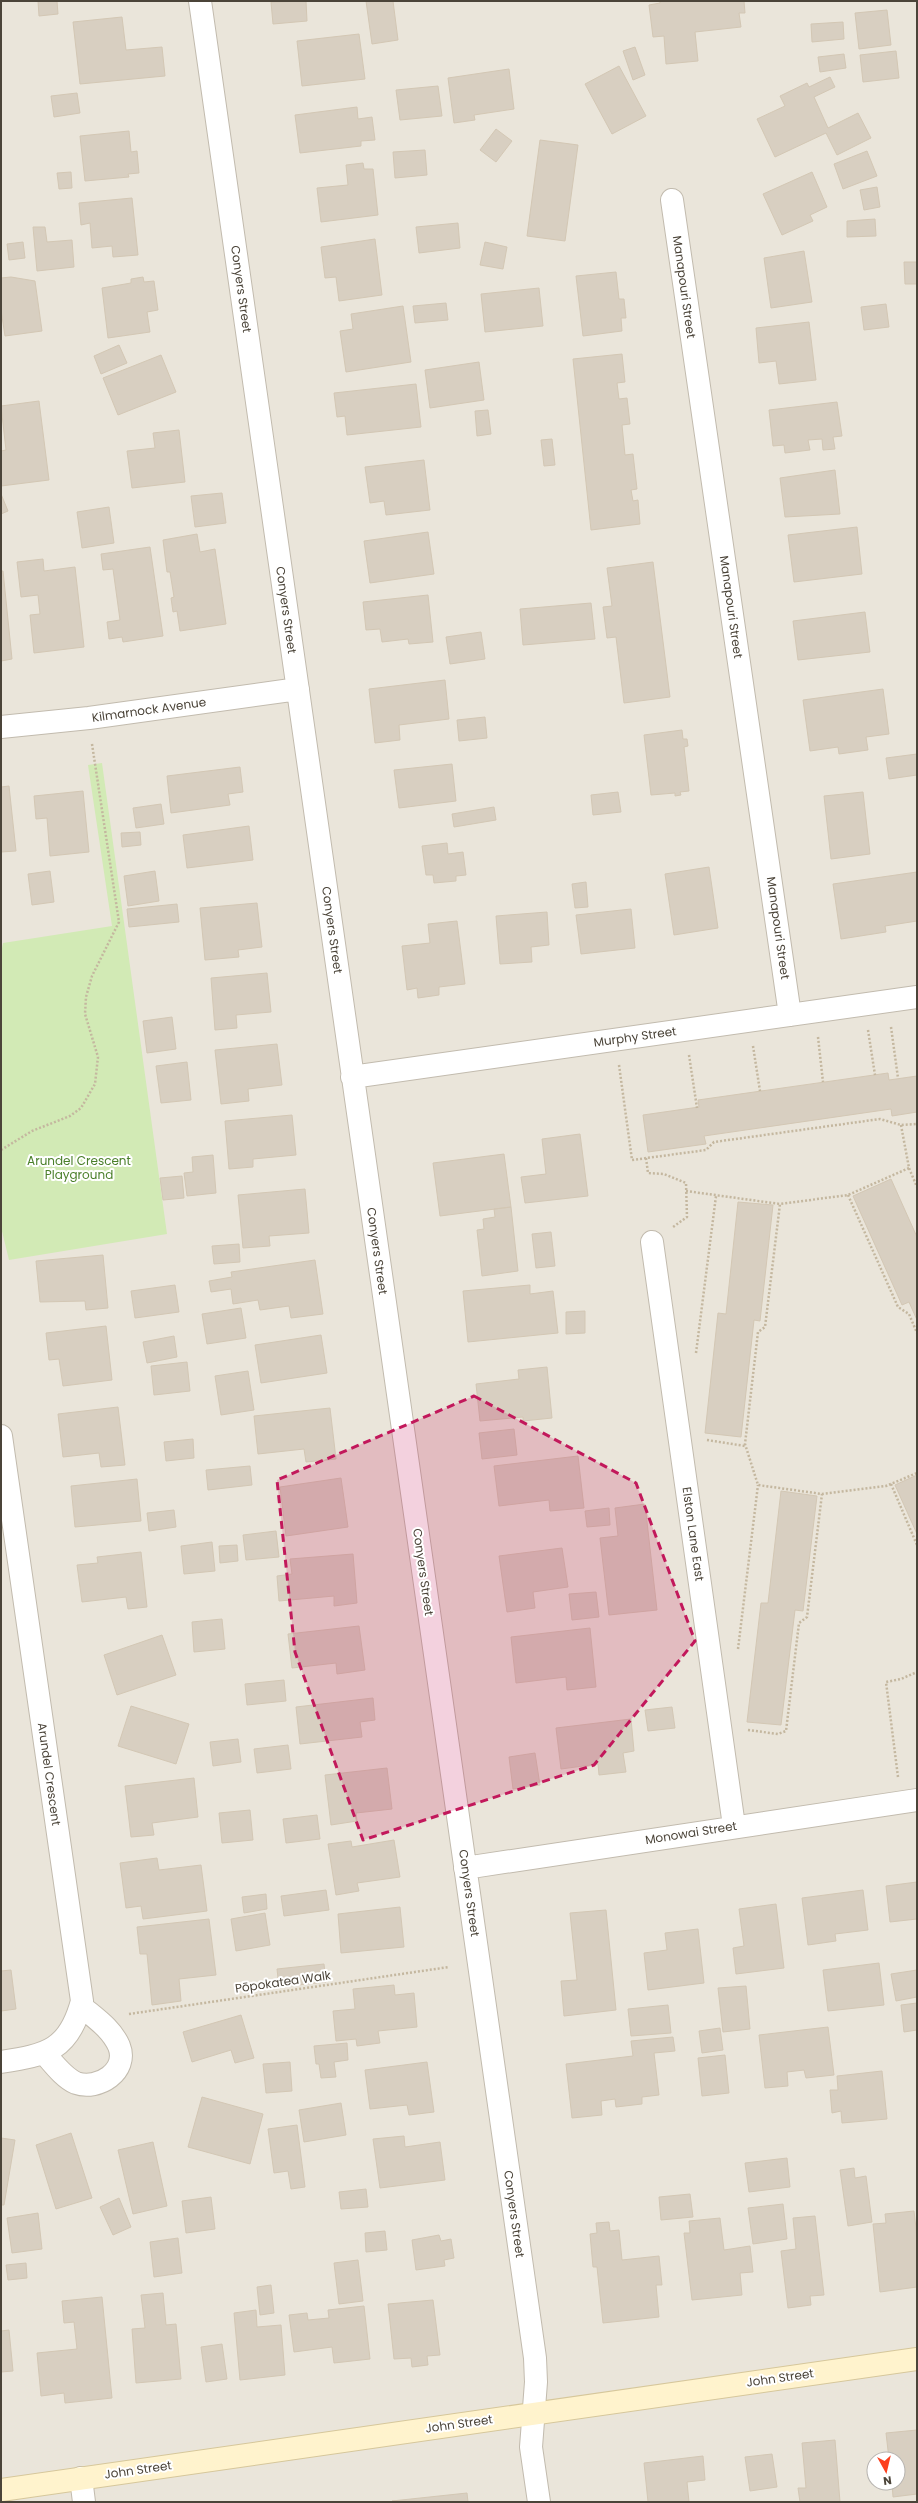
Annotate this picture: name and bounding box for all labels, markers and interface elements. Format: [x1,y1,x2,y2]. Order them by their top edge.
street label: Manapouri Street [669,235,700,339]
street label: Conyers Street [227,244,256,334]
street label: Manapouri Street [716,555,747,659]
street label: Conyers Street [272,565,301,655]
street label: Kilmarnock Avenue [91,693,207,726]
street label: Manapouri Street [763,876,794,980]
street label: Conyers Street [318,885,347,975]
street label: Murphy Street [592,1022,677,1051]
park label: Arundel Crescent Playground [27,1152,131,1183]
street label: Conyers Street [363,1206,392,1296]
street label: Elston Lane East [678,1486,709,1582]
street label: Conyers Street [409,1527,438,1617]
street label: Arundel Crescent [34,1721,65,1827]
street label: Monowai Street [644,1817,738,1848]
street label: Conyers Street [455,1848,484,1938]
street label: Pōpokatea Walk [234,1966,333,1997]
street label: Conyers Street [500,2169,529,2259]
street label: John Street [745,2364,815,2391]
street label: John Street [424,2410,494,2437]
north arrow [866,2451,906,2491]
street label: John Street [103,2456,173,2483]
text: N [882,2472,893,2489]

